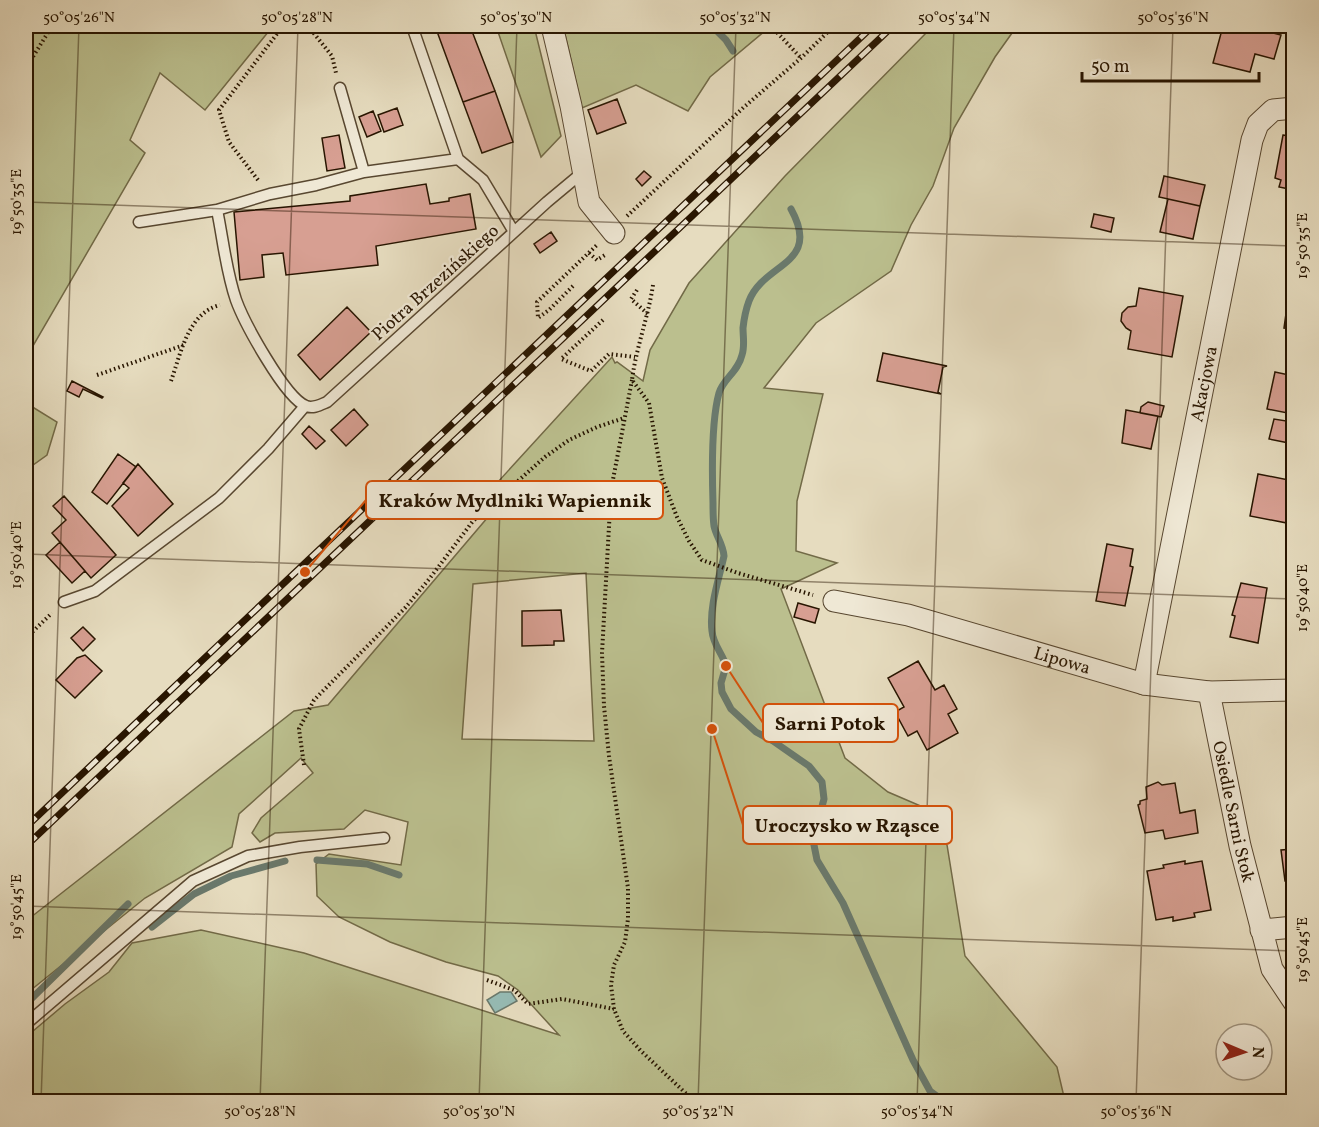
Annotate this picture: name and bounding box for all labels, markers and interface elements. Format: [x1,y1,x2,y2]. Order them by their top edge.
text: 50°05'26"N [43,8,115,29]
text: 50°05'28"N [261,8,333,29]
text: 50°05'30"N [480,8,552,29]
text: 50°05'32"N [699,8,771,29]
text: 50°05'34"N [918,8,990,29]
text: 50°05'36"N [1137,8,1209,29]
scale bar [1082,45,1259,83]
text: 50 m [1091,55,1130,80]
text: 19°50'35"E [7,169,28,235]
text: 19°50'35"E [1293,213,1314,279]
street label: Piotra Brzezińskiego [367,219,505,347]
street label: Akacjowa [1185,344,1225,424]
callout: Kraków Mydlniki Wapiennik [366,481,663,519]
text: Kraków Mydlniki Wapiennik [379,488,651,516]
text: 19°50'40"E [7,521,28,589]
text: 19°50'40"E [1293,564,1314,632]
street label: Lipowa [1030,641,1093,682]
callout: Sarni Potok [763,704,898,742]
text: Sarni Potok [775,711,885,739]
street label: Osiedle Sarni Stok [1205,739,1260,885]
callout: Uroczysko w Rząsce [743,806,952,844]
text: Uroczysko w Rząsce [755,813,940,841]
text: 19°50'45"E [7,874,28,940]
text: 19°50'45"E [1293,917,1314,983]
north arrow [1214,1022,1274,1082]
text: N [1246,1046,1268,1059]
text: 50°05'28"N [224,1102,296,1123]
text: 50°05'30"N [443,1102,515,1123]
text: 50°05'32"N [662,1102,734,1123]
text: 50°05'34"N [881,1102,953,1123]
text: 50°05'36"N [1100,1102,1172,1123]

